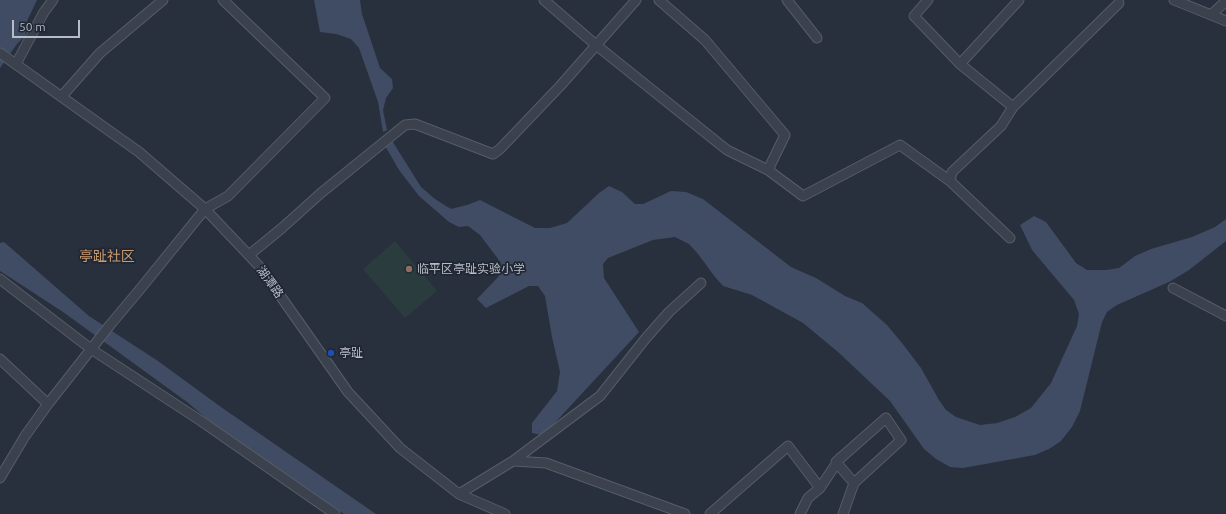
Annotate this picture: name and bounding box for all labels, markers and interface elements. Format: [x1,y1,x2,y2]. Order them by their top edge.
scale bar [14,12,82,38]
text: 50 m [19,20,46,33]
district label: 亭趾社区 [79,248,135,264]
place label: 临平区亭趾实验小学 [417,262,525,276]
street label: 湖潭路 [254,263,286,301]
marker: 临平区亭趾实验小学 [404,264,414,274]
place label: 亭趾 [339,346,363,360]
marker: 亭趾 [326,348,336,358]

